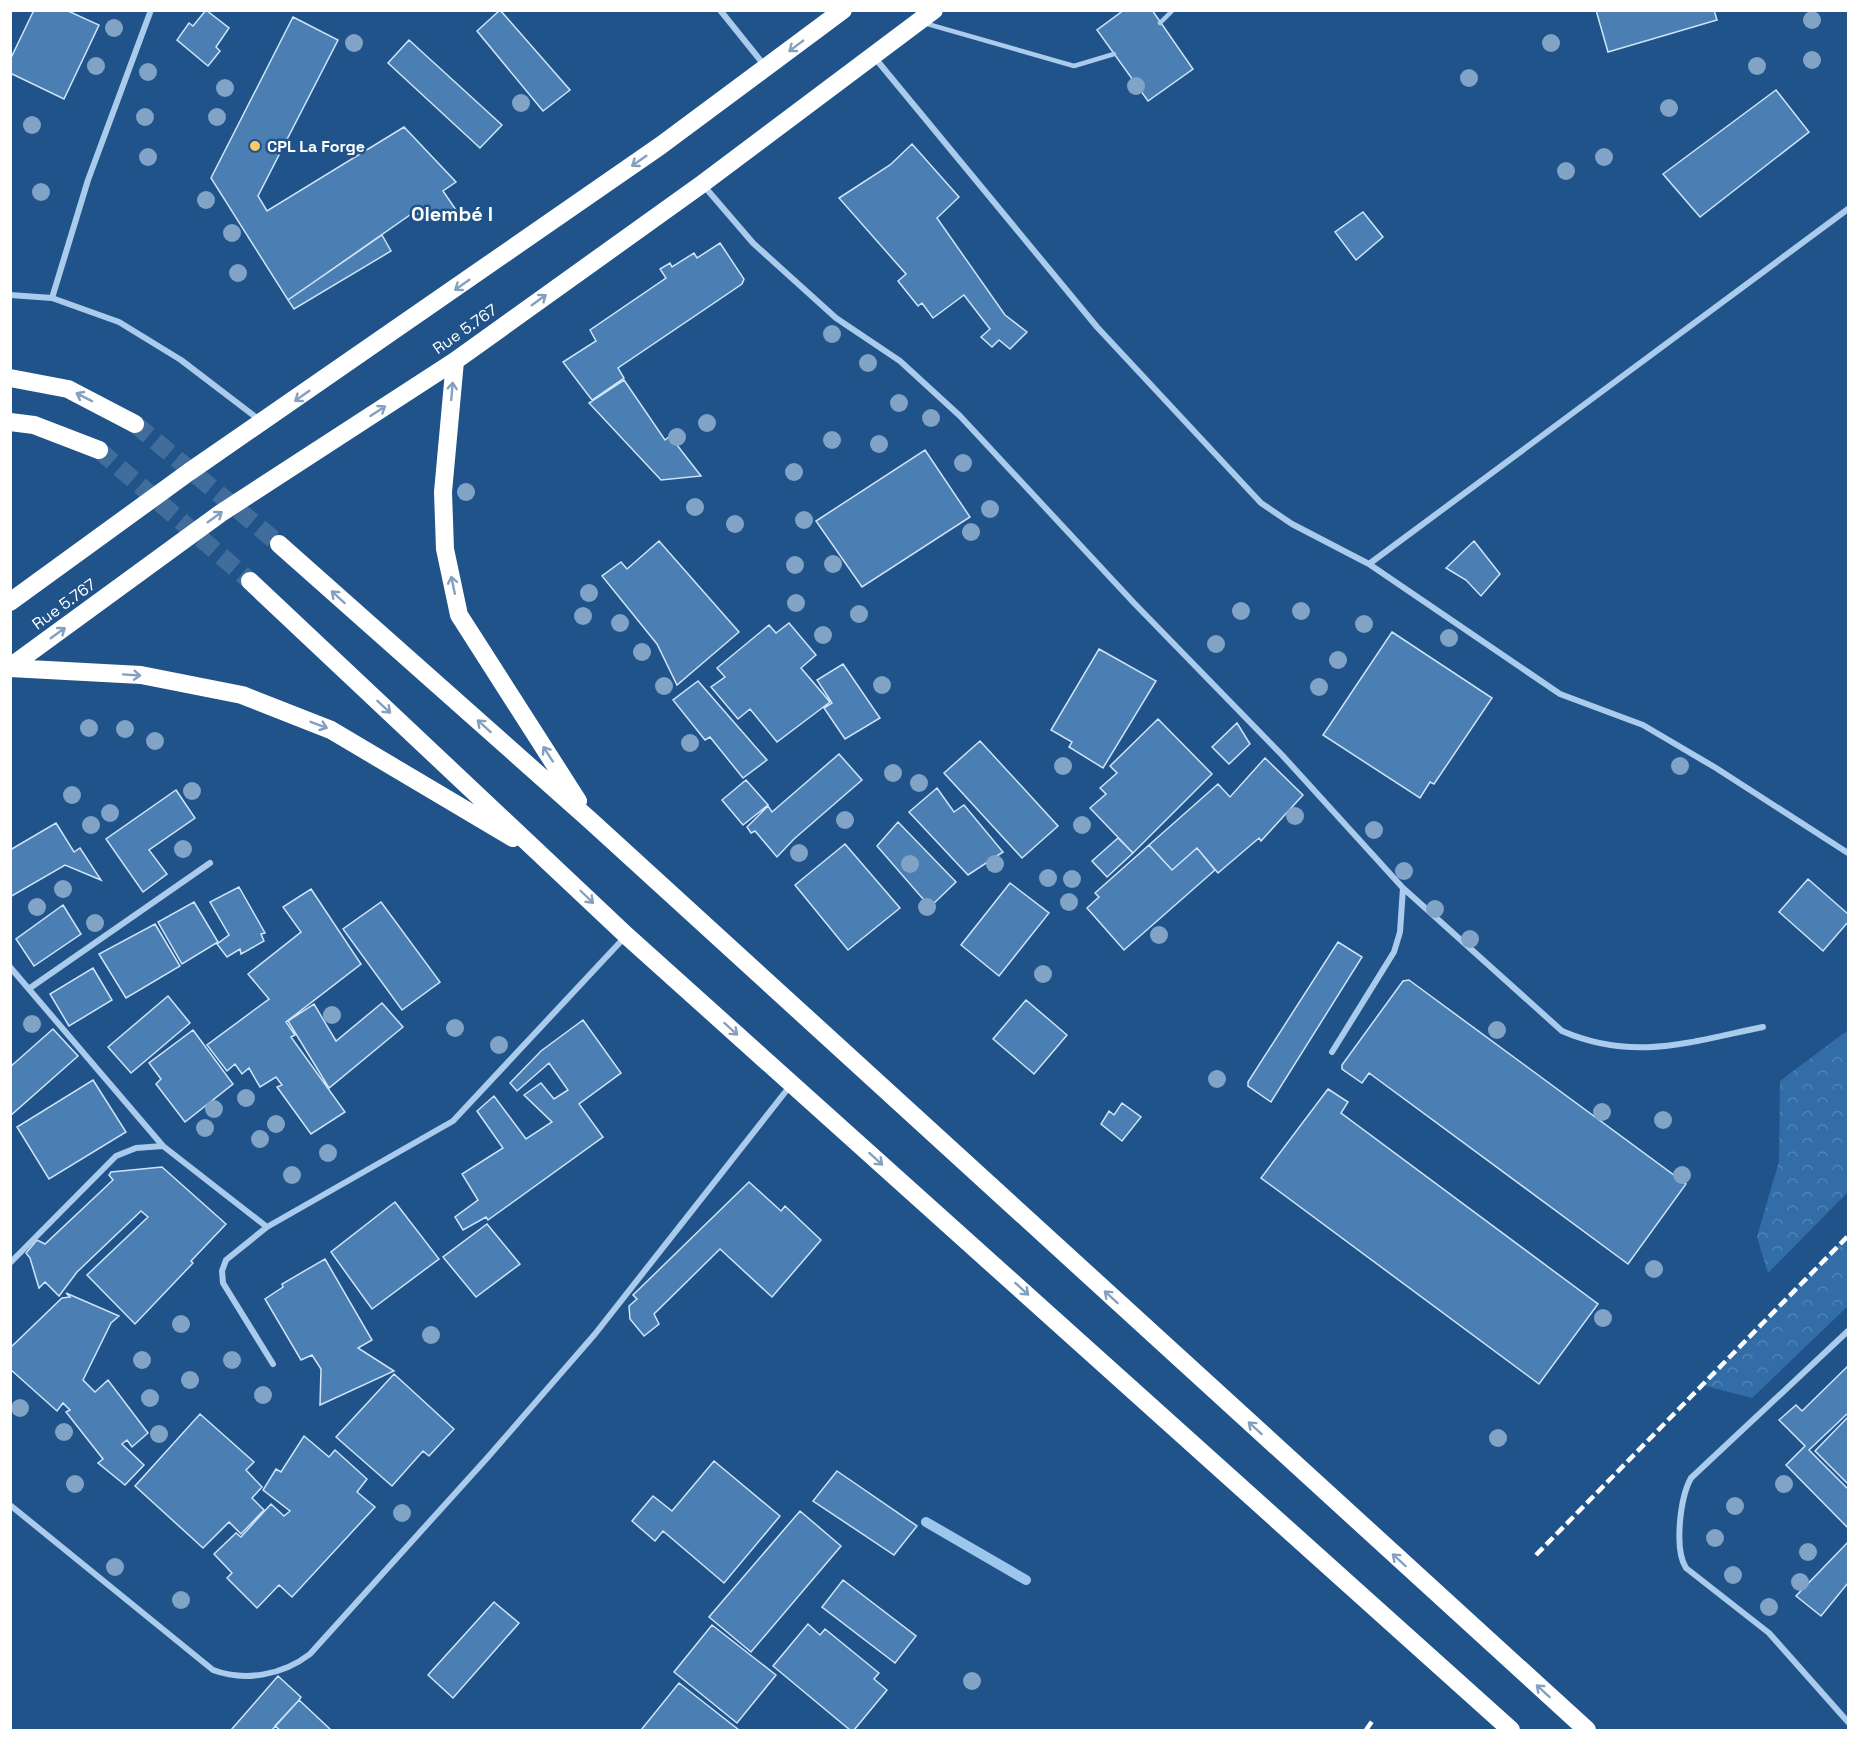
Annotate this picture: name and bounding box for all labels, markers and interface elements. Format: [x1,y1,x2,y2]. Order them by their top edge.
one-way arrow [788,39,804,52]
place label: CPL La Forge [267,136,365,157]
marker: CPL La Forge [248,139,262,153]
one-way arrow [631,155,647,167]
district label: Olembé I [411,201,493,227]
one-way arrow [454,279,470,291]
one-way arrow [530,294,546,307]
street label: Rue 5.767 [429,299,501,359]
one-way arrow [447,382,458,402]
one-way arrow [294,390,310,402]
one-way arrow [75,391,93,403]
one-way arrow [369,404,386,416]
one-way arrow [206,511,222,524]
street label: Rue 5.767 [28,574,100,634]
one-way arrow [447,576,458,595]
one-way arrow [331,590,346,604]
one-way arrow [49,627,65,639]
one-way arrow [121,669,141,680]
one-way arrow [377,700,392,714]
one-way arrow [477,719,492,733]
one-way arrow [309,720,328,731]
one-way arrow [541,745,554,762]
one-way arrow [579,890,594,905]
one-way arrow [723,1022,738,1036]
one-way arrow [868,1152,883,1166]
one-way arrow [1014,1282,1029,1296]
one-way arrow [1104,1290,1119,1304]
one-way arrow [1248,1422,1263,1436]
one-way arrow [1392,1553,1407,1567]
one-way arrow [1536,1684,1551,1698]

